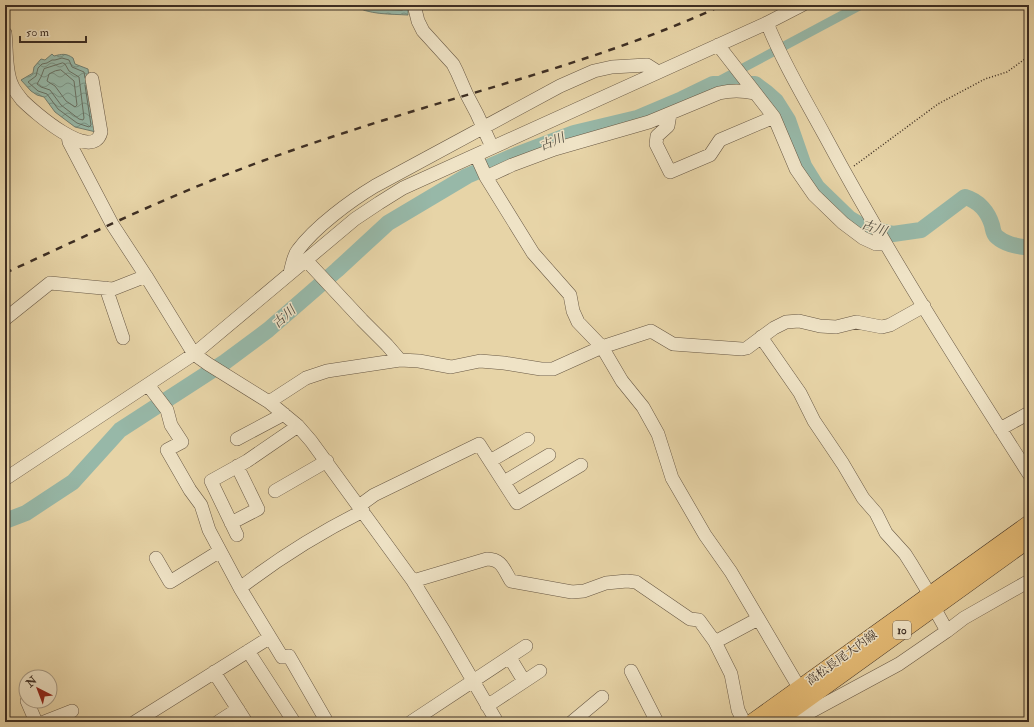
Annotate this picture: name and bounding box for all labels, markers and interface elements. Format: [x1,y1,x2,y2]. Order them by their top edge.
scale bar [20,18,86,44]
text: 50 m [26,25,50,40]
water label: 古川 [537,129,569,154]
water label: 古川 [859,216,891,240]
water label: 古川 [269,301,300,332]
road number: 10 [893,621,911,639]
street label: 高松長尾大内線 [804,627,880,689]
north arrow [18,669,58,709]
text: N [23,673,41,691]

